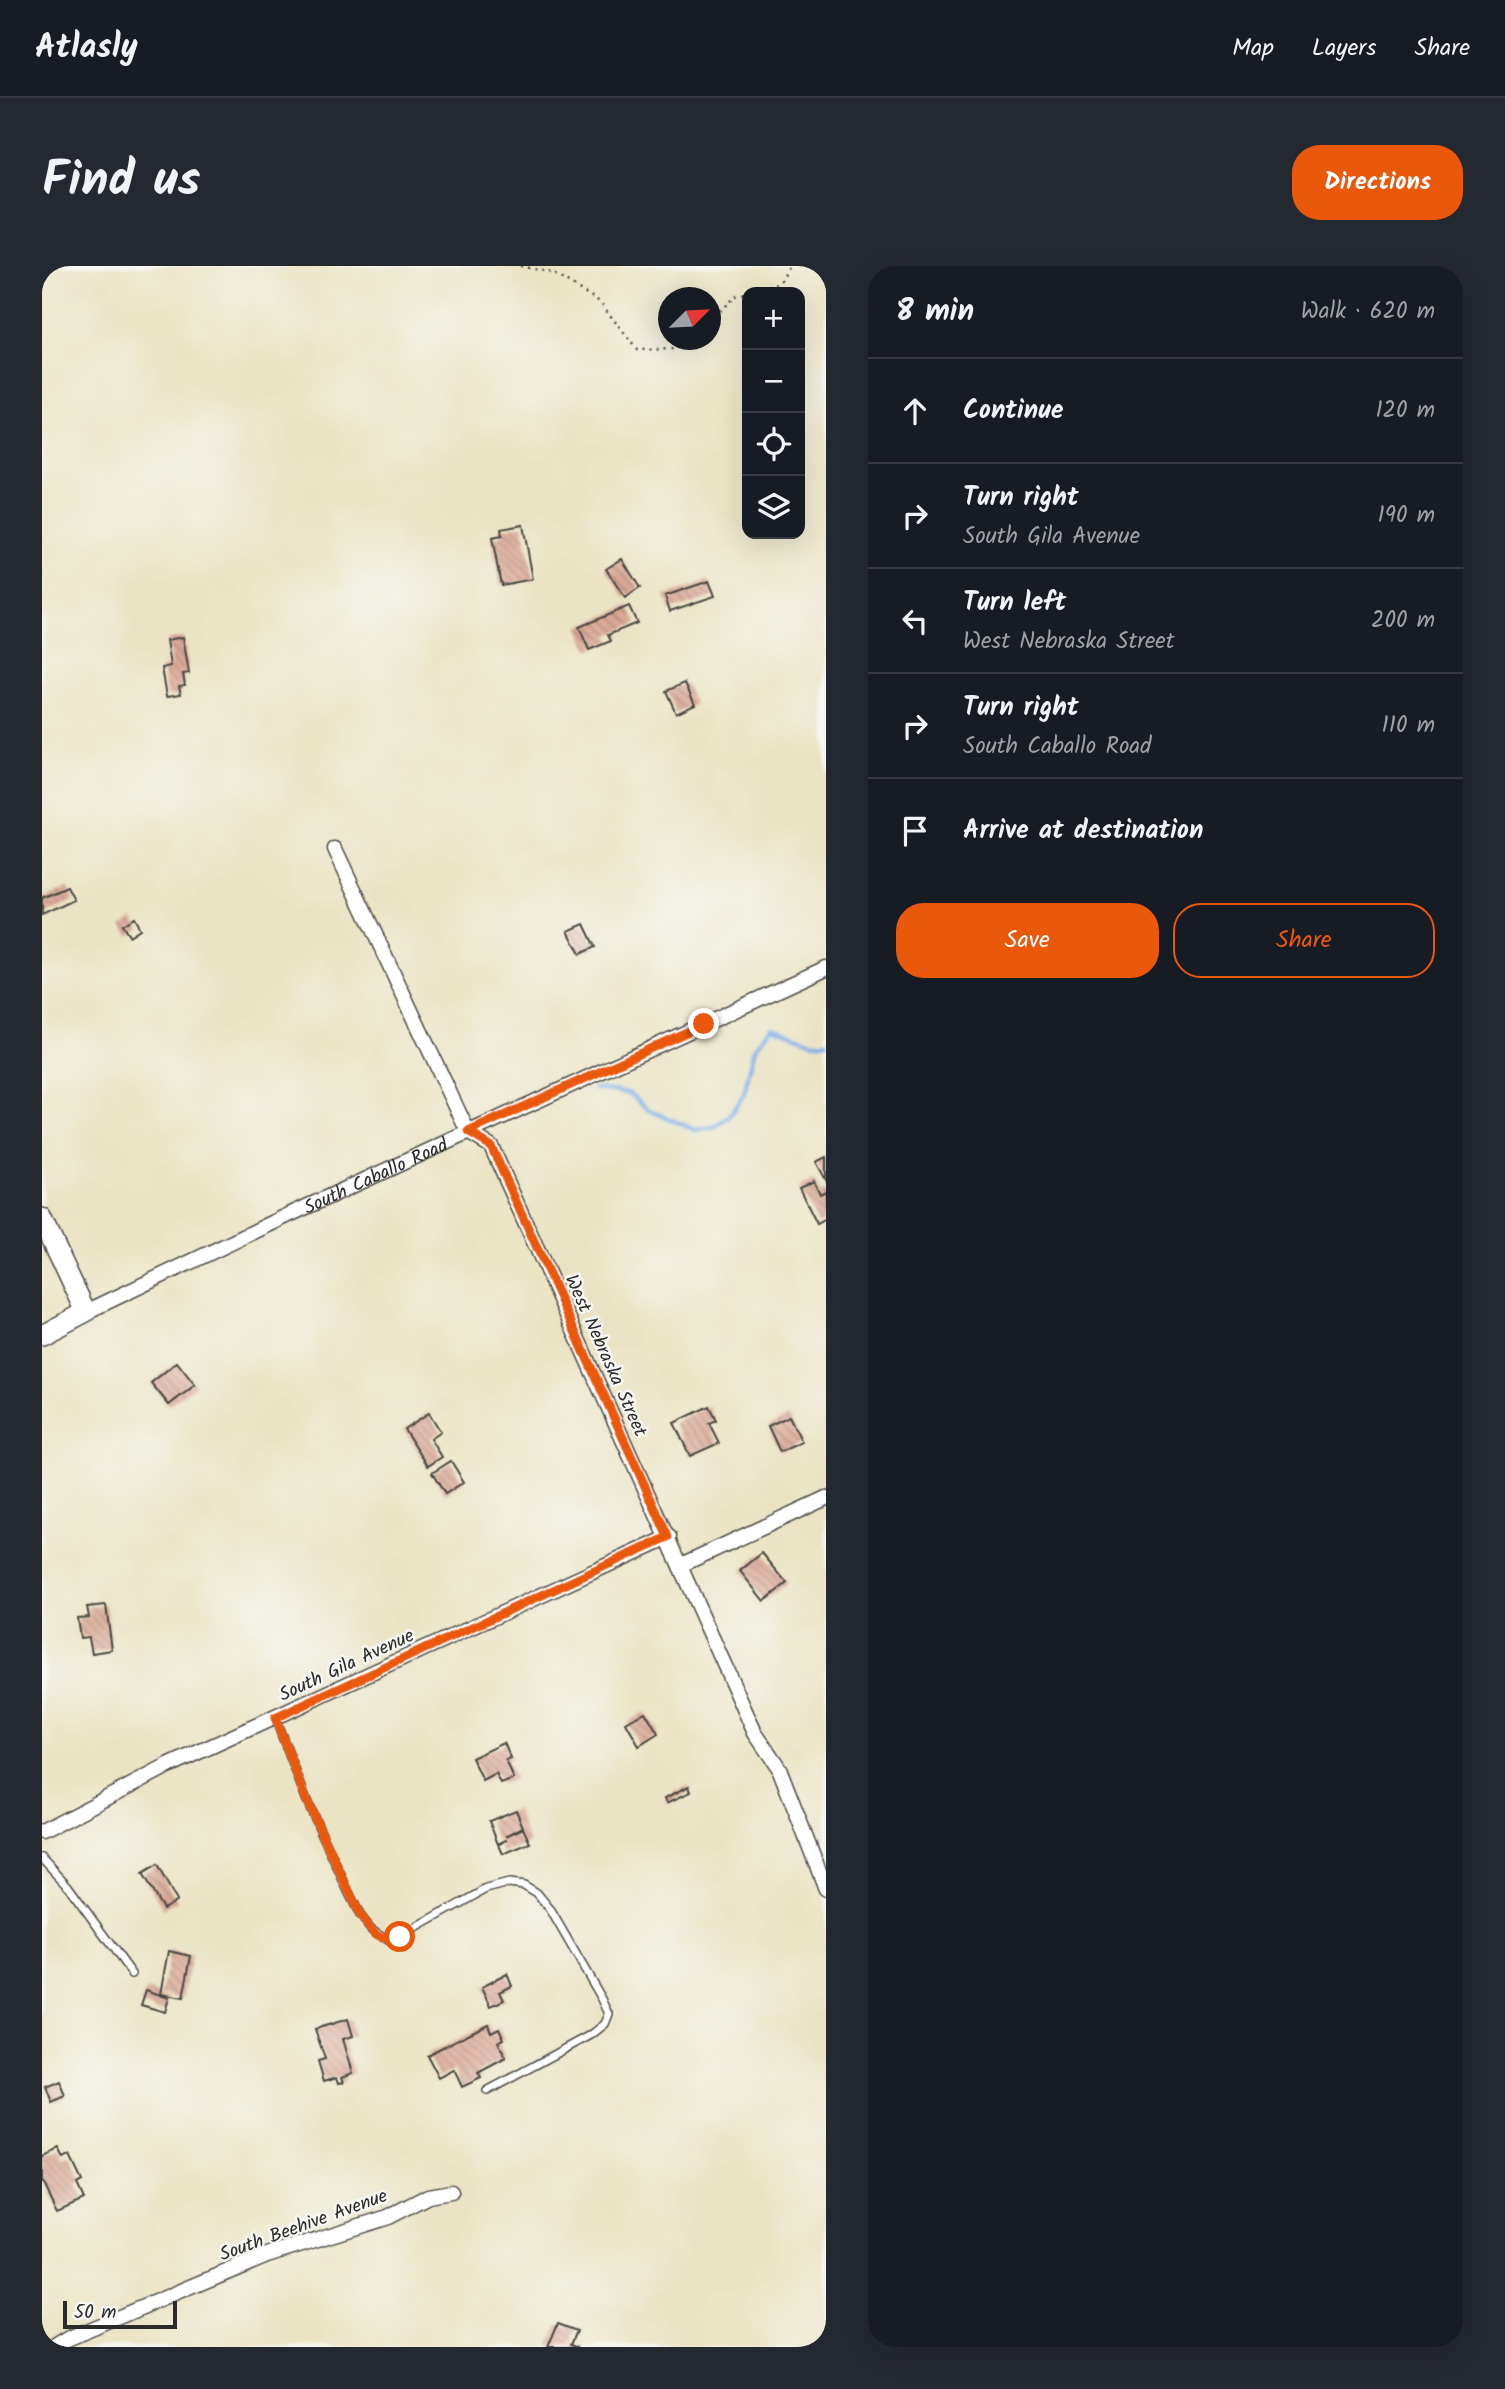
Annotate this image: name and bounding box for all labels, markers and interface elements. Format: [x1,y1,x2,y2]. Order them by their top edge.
text: Atlasly [35,22,138,75]
text: Map [1232,29,1274,68]
text: Layers [1312,29,1376,68]
text: Share [1414,29,1470,68]
text: Find us [42,143,200,221]
button: Directions [1292,145,1463,220]
north arrow [658,287,721,350]
map controls [742,287,805,539]
button: + [742,287,805,350]
text: 8 min [896,288,974,336]
text: Walk · 620 m [1301,294,1435,330]
button: − [742,350,805,413]
text: Continue [963,390,1064,432]
icon: ahead [896,392,934,430]
text: 120 m [1375,393,1435,429]
button: locate [742,413,805,476]
button: layers [742,476,805,539]
text: Turn right [963,477,1079,519]
icon: right [896,497,934,535]
text: 190 m [1378,498,1435,534]
text: South Gila Avenue [963,519,1140,555]
text: Turn left [963,582,1066,624]
icon: left [896,602,934,640]
text: 200 m [1371,603,1435,639]
text: West Nebraska Street [963,624,1175,660]
text: Turn right [963,687,1079,729]
icon: right [896,707,934,745]
text: 110 m [1382,708,1435,744]
text: South Caballo Road [963,729,1152,765]
text: Arrive at destination [963,810,1203,852]
icon: arrive [896,812,934,850]
button: Save [896,903,1159,978]
button: Share [1173,903,1435,978]
route end [688,1008,719,1039]
street label: South Caballo Road [299,1131,454,1223]
street label: West Nebraska Street [556,1270,655,1442]
street label: South Gila Avenue [274,1621,420,1710]
route start [384,1921,415,1952]
street label: South Beehive Avenue [215,2181,392,2270]
scale bar [63,2298,177,2330]
text: 50 m [74,2298,116,2328]

